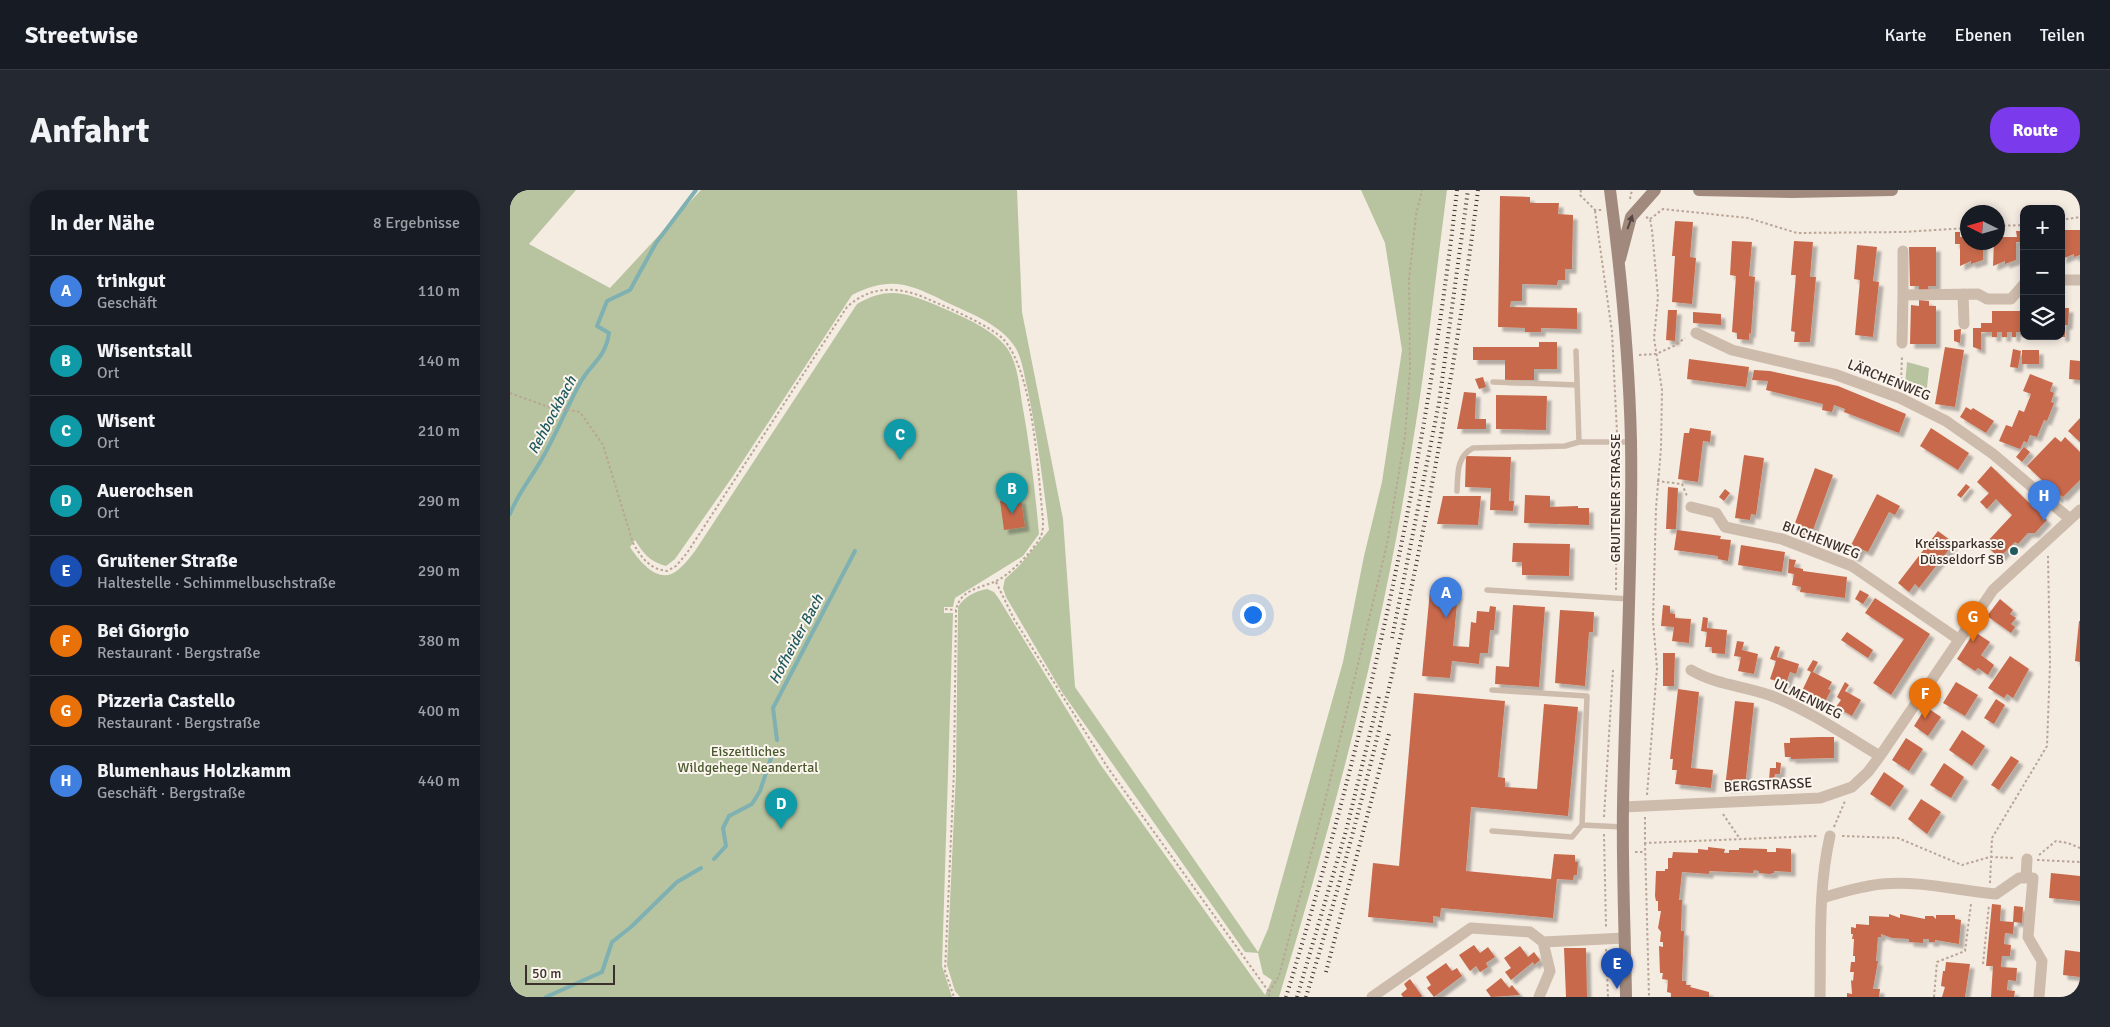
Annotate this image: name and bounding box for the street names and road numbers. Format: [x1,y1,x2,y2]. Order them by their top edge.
street label: LÄRCHENWEG [1845,356,1933,404]
street label: GRUITENER STRASSE [1607,433,1624,563]
street label: BUCHENWEG [1780,517,1862,563]
street label: ULMENWEG [1771,675,1845,723]
street label: BERGSTRASSE [1723,774,1813,796]

